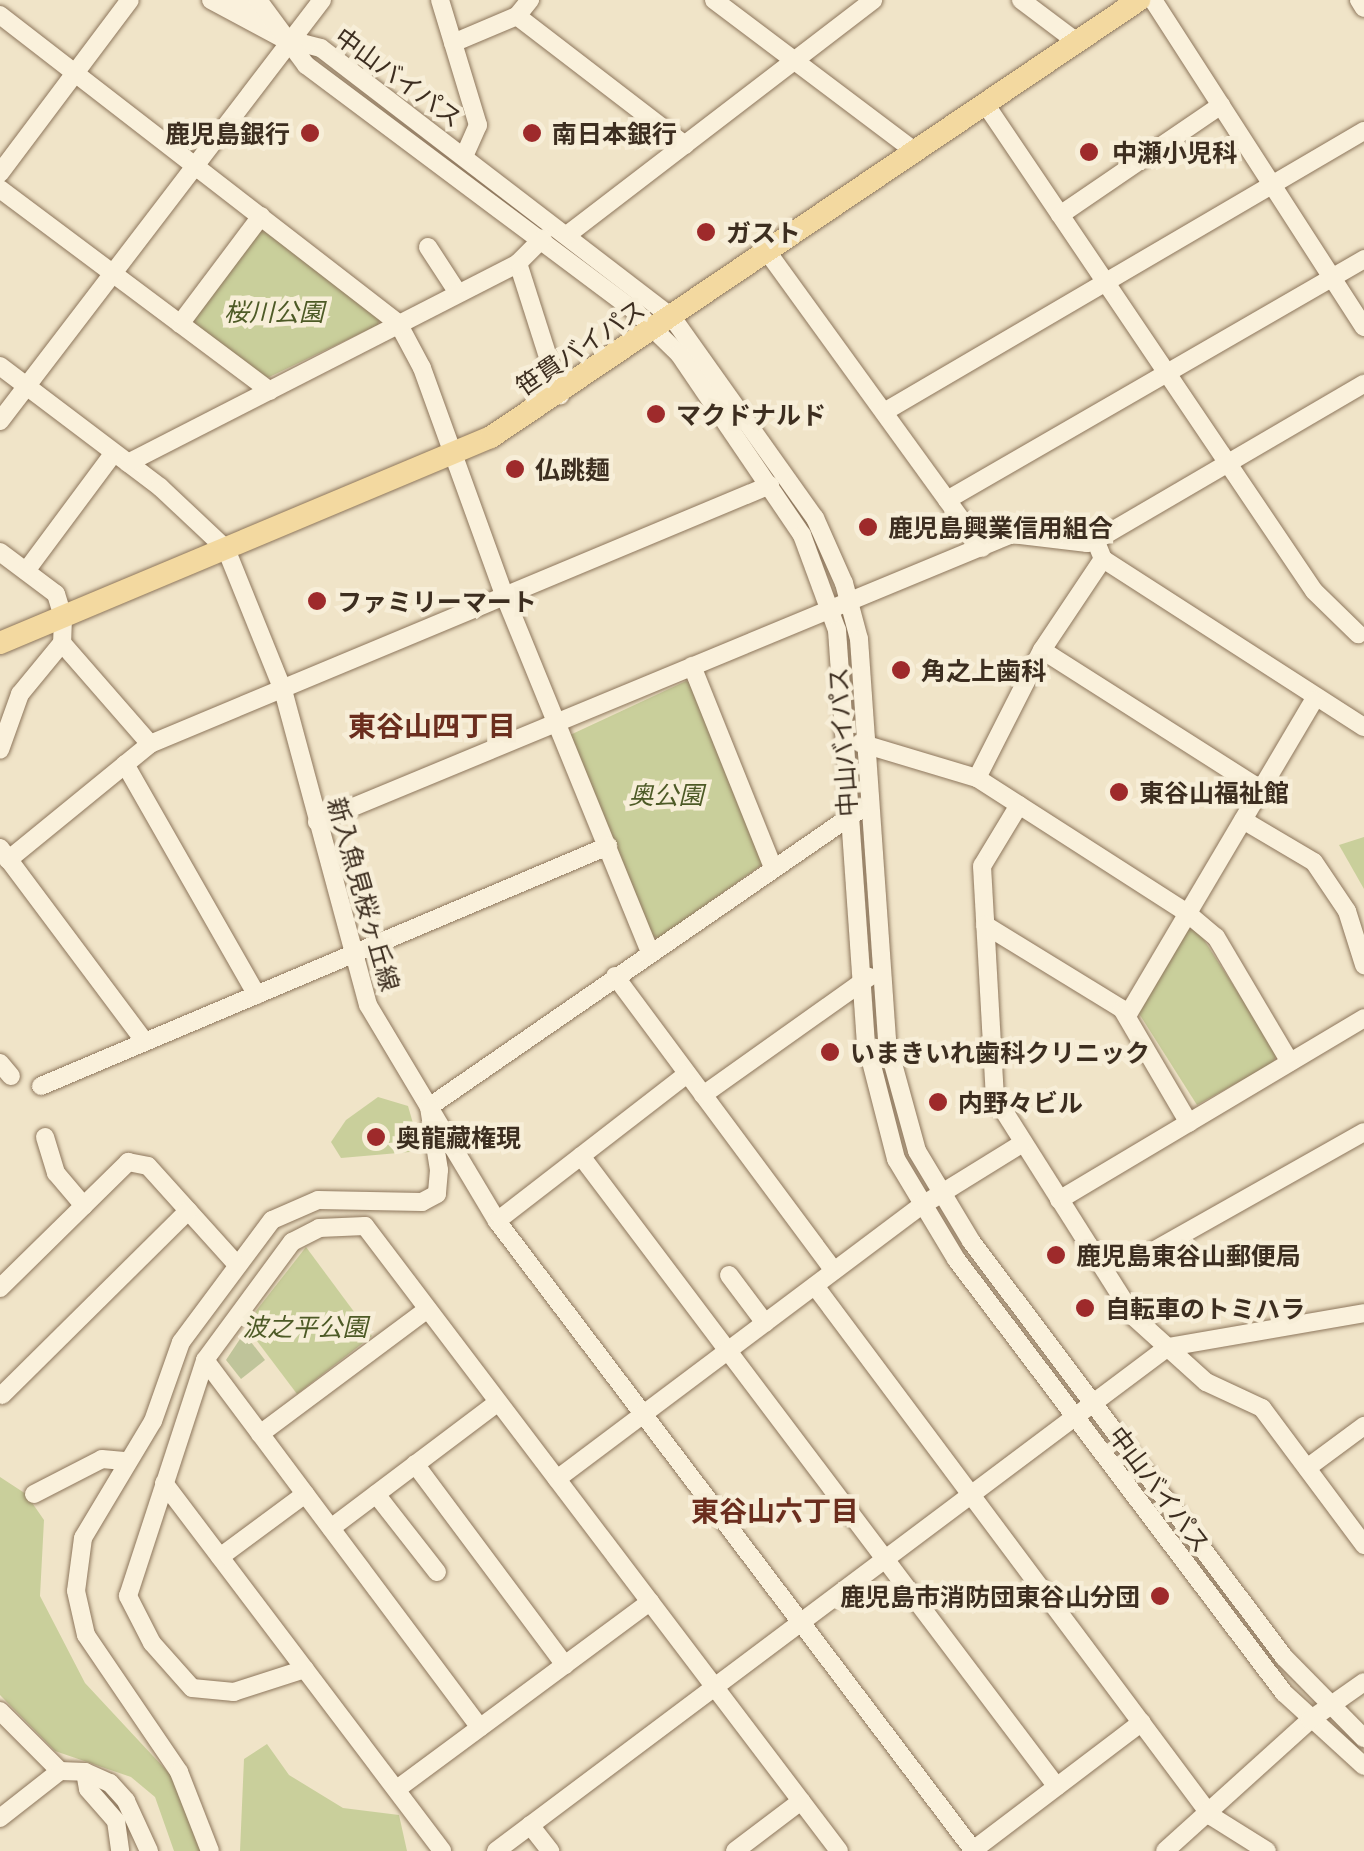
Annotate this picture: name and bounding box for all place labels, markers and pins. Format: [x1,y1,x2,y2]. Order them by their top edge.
place label: 鹿児島銀行 [165,118,290,148]
place label: 南日本銀行 [552,118,677,148]
marker: 鹿児島銀行 [299,122,321,144]
marker: 南日本銀行 [521,122,543,144]
place label: 中瀬小児科 [1112,137,1237,167]
marker: 中瀬小児科 [1076,139,1102,165]
place label: ガスト [726,217,801,247]
marker: ガスト [695,221,717,243]
place label: マクドナルド [676,399,826,429]
marker: マクドナルド [645,403,667,425]
place label: 仏跳麺 [535,454,610,484]
marker: 仏跳麺 [504,458,526,480]
place label: 鹿児島興業信用組合 [888,512,1113,542]
marker: 鹿児島興業信用組合 [857,516,879,538]
place label: ファミリーマート [337,586,537,616]
marker: ファミリーマート [306,590,328,612]
place label: 角之上歯科 [921,655,1046,685]
marker: 角之上歯科 [890,659,912,681]
place label: 東谷山福祉館 [1139,777,1289,807]
marker: 東谷山福祉館 [1108,781,1130,803]
place label: いまきいれ歯科クリニック [850,1037,1150,1067]
marker: いまきいれ歯科クリニック [819,1041,841,1063]
place label: 内野々ビル [958,1087,1083,1117]
marker: 内野々ビル [927,1091,949,1113]
place label: 奥龍藏権現 [396,1122,521,1152]
marker: 奥龍藏権現 [365,1126,387,1148]
place label: 鹿児島東谷山郵便局 [1076,1240,1301,1270]
marker: 鹿児島東谷山郵便局 [1045,1244,1067,1266]
place label: 自転車のトミハラ [1105,1293,1305,1323]
marker: 自転車のトミハラ [1074,1297,1096,1319]
place label: 鹿児島市消防団東谷山分団 [840,1581,1140,1611]
marker: 鹿児島市消防団東谷山分団 [1149,1585,1171,1607]

